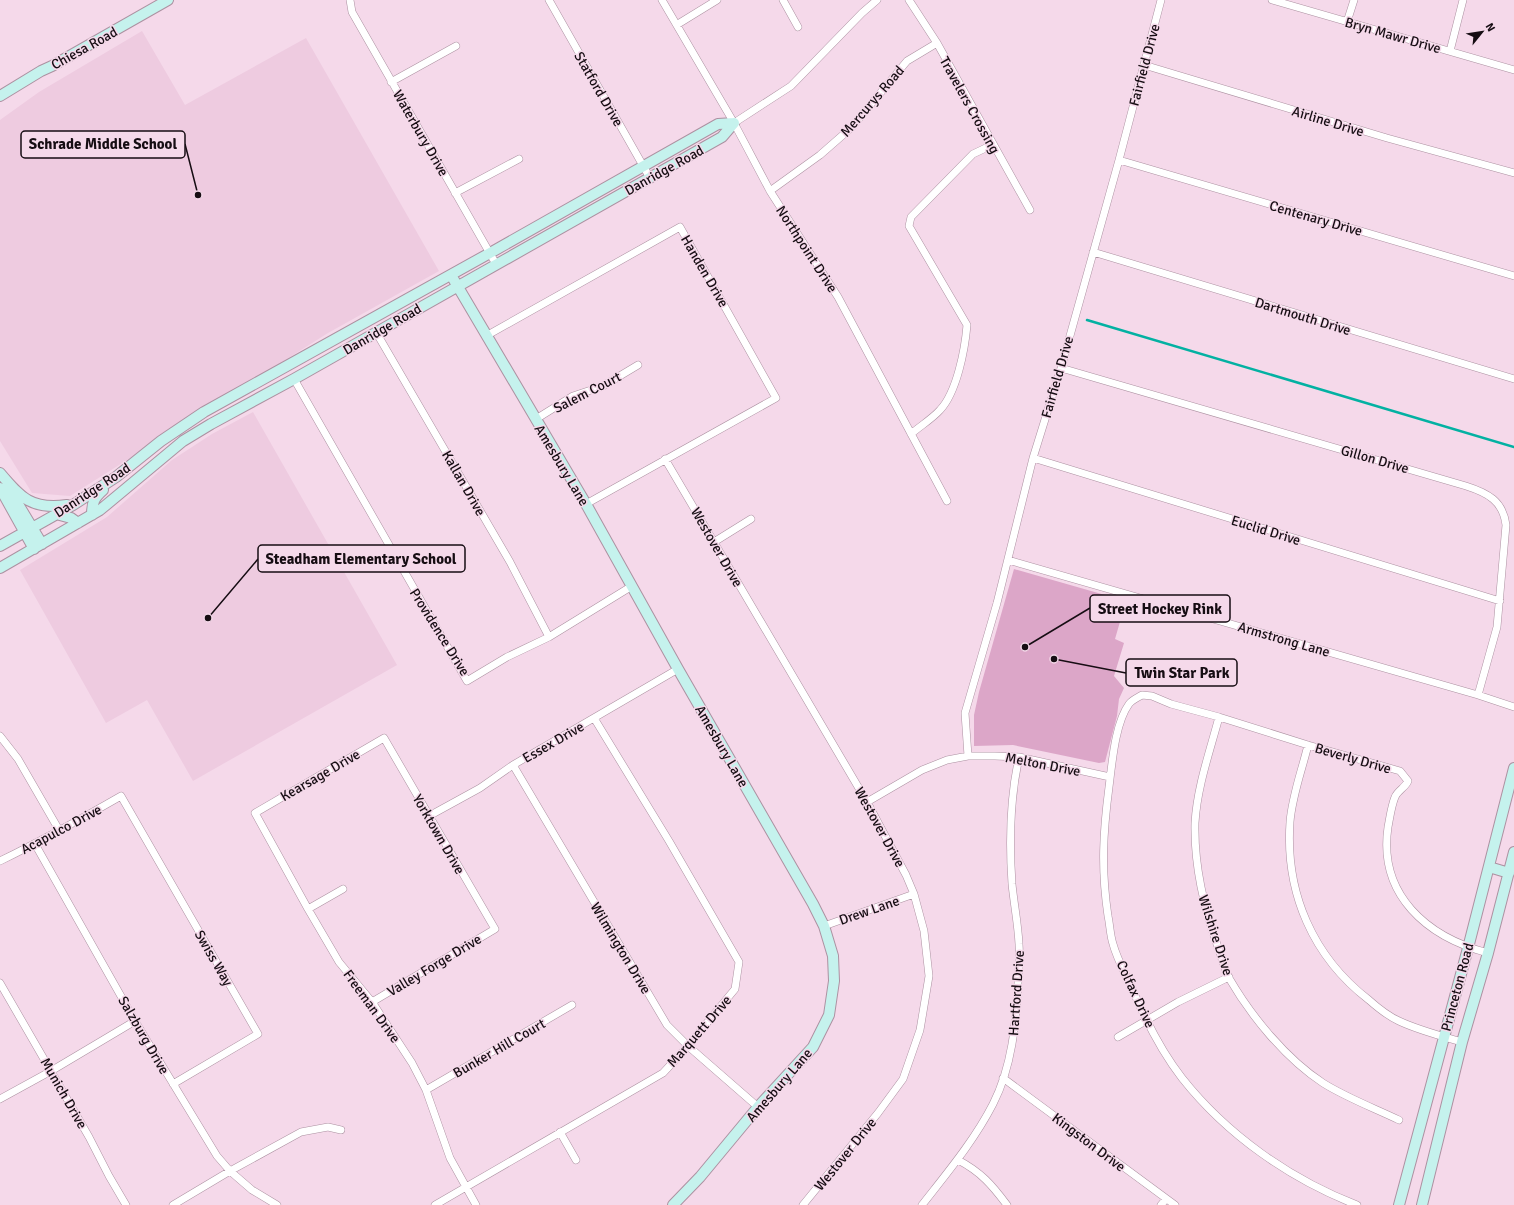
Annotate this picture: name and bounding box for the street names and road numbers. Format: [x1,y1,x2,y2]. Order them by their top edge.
street label: Bryn Mawr Drive [1343,14,1443,57]
street label: Fairfield Drive [1125,22,1164,108]
street label: Chiesa Road [48,23,120,74]
street label: Statford Drive [570,49,627,130]
street label: Travelers Crossing [936,54,1003,157]
street label: Mercurys Road [837,62,908,140]
street label: Waterbury Drive [389,87,452,179]
street label: Airline Drive [1290,102,1366,140]
street label: Danridge Road [622,142,707,199]
street label: Centenary Drive [1267,197,1364,240]
street label: Northpoint Drive [772,203,841,296]
street label: Handen Drive [677,232,732,310]
street label: Dartmouth Drive [1253,294,1353,339]
street label: Danridge Road [340,300,424,359]
street label: Fairfield Drive [1038,334,1077,420]
street label: Salem Court [551,368,624,417]
street label: Amesbury Lane [531,421,593,509]
street label: Gillon Drive [1339,442,1411,477]
street label: Kallan Drive [438,448,489,519]
street label: Danridge Road [51,459,134,521]
street label: Westover Drive [687,504,746,590]
street label: Euclid Drive [1229,512,1303,549]
street label: Providence Drive [406,585,473,679]
street label: Armstrong Lane [1236,618,1332,661]
street label: Amesbury Lane [691,702,752,790]
street label: Essex Drive [520,718,587,767]
street label: Beverly Drive [1313,739,1393,777]
street label: Kearsage Drive [277,746,363,805]
street label: Melton Drive [1004,749,1082,780]
street label: Westover Drive [851,784,909,870]
street label: Yorktown Drive [409,791,468,877]
street label: Acapulco Drive [18,801,105,858]
street label: Drew Lane [837,892,902,929]
street label: Wilshire Drive [1195,893,1237,978]
street label: Wilmington Drive [587,899,655,997]
street label: Swiss Way [191,927,237,990]
street label: Valley Forge Drive [384,931,484,1000]
street label: Princeton Road [1438,941,1477,1033]
street label: Hartford Drive [1005,950,1028,1036]
street label: Colfax Drive [1113,958,1159,1031]
street label: Freeman Drive [339,966,404,1046]
street label: Marquett Drive [664,992,735,1071]
street label: Salzburg Drive [114,993,173,1077]
street label: Bunker Hill Court [450,1015,549,1082]
street label: Amesbury Lane [743,1045,816,1126]
street label: Munich Drive [36,1055,91,1132]
street label: Kingston Drive [1049,1109,1129,1175]
street label: Westover Drive [811,1114,880,1194]

